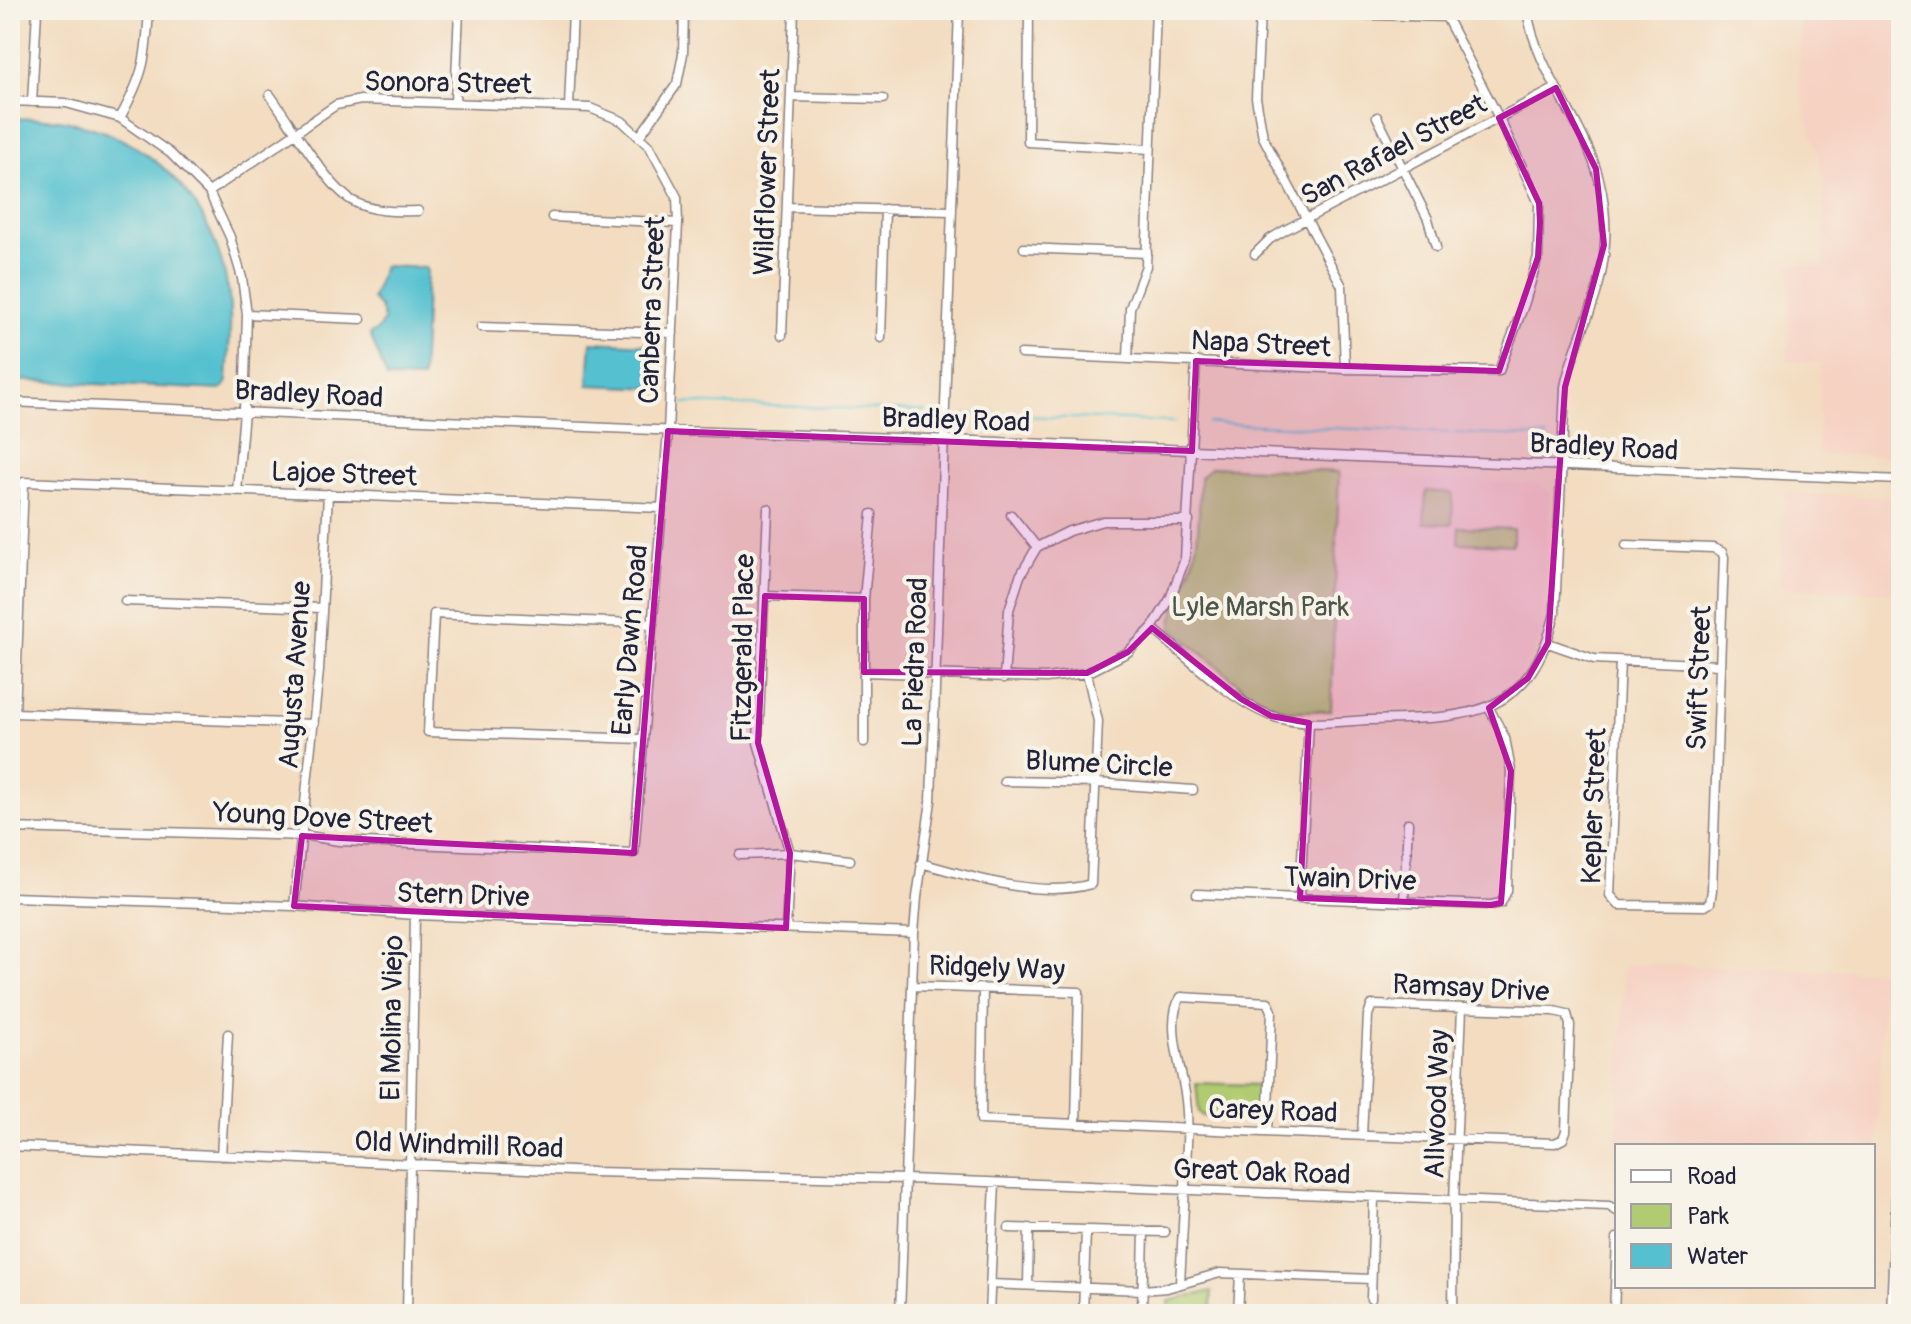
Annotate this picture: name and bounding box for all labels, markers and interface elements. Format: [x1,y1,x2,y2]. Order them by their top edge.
street label: Sonora Street [364,65,533,102]
street label: Wildflower Street [746,67,789,276]
street label: San Rafael Street [1295,86,1493,214]
street label: Canberra Street [632,215,673,405]
street label: Napa Street [1190,323,1333,366]
street label: Bradley Road [234,373,384,416]
street label: Bradley Road [881,400,1031,441]
street label: Bradley Road [1529,426,1679,469]
street label: Lajoe Street [270,454,418,495]
street label: Early Dawn Road [605,543,656,737]
street label: Fitzgerald Place [724,553,763,742]
street label: La Piedra Road [895,577,936,748]
street label: Augusta Avenue [271,580,320,770]
park label: Lyle Marsh Park [1171,590,1349,625]
street label: Swift Street [1679,604,1720,751]
street label: Kepler Street [1574,727,1615,885]
street label: Blume Circle [1024,743,1174,786]
street label: Young Dove Street [211,795,434,842]
street label: Twain Drive [1283,860,1417,899]
street label: Stern Drive [396,876,530,915]
street label: El Molina Viejo [374,935,411,1101]
street label: Ridgely Way [928,949,1066,988]
street label: Ramsay Drive [1392,967,1550,1010]
street label: Allwood Way [1417,1029,1458,1179]
street label: Carey Road [1208,1092,1338,1131]
street label: Old Windmill Road [354,1124,564,1167]
legend [1615,1144,1875,1288]
street label: Great Oak Road [1172,1152,1351,1193]
text: Road [1687,1162,1737,1191]
text: Park [1687,1202,1729,1231]
text: Water [1687,1242,1748,1271]

